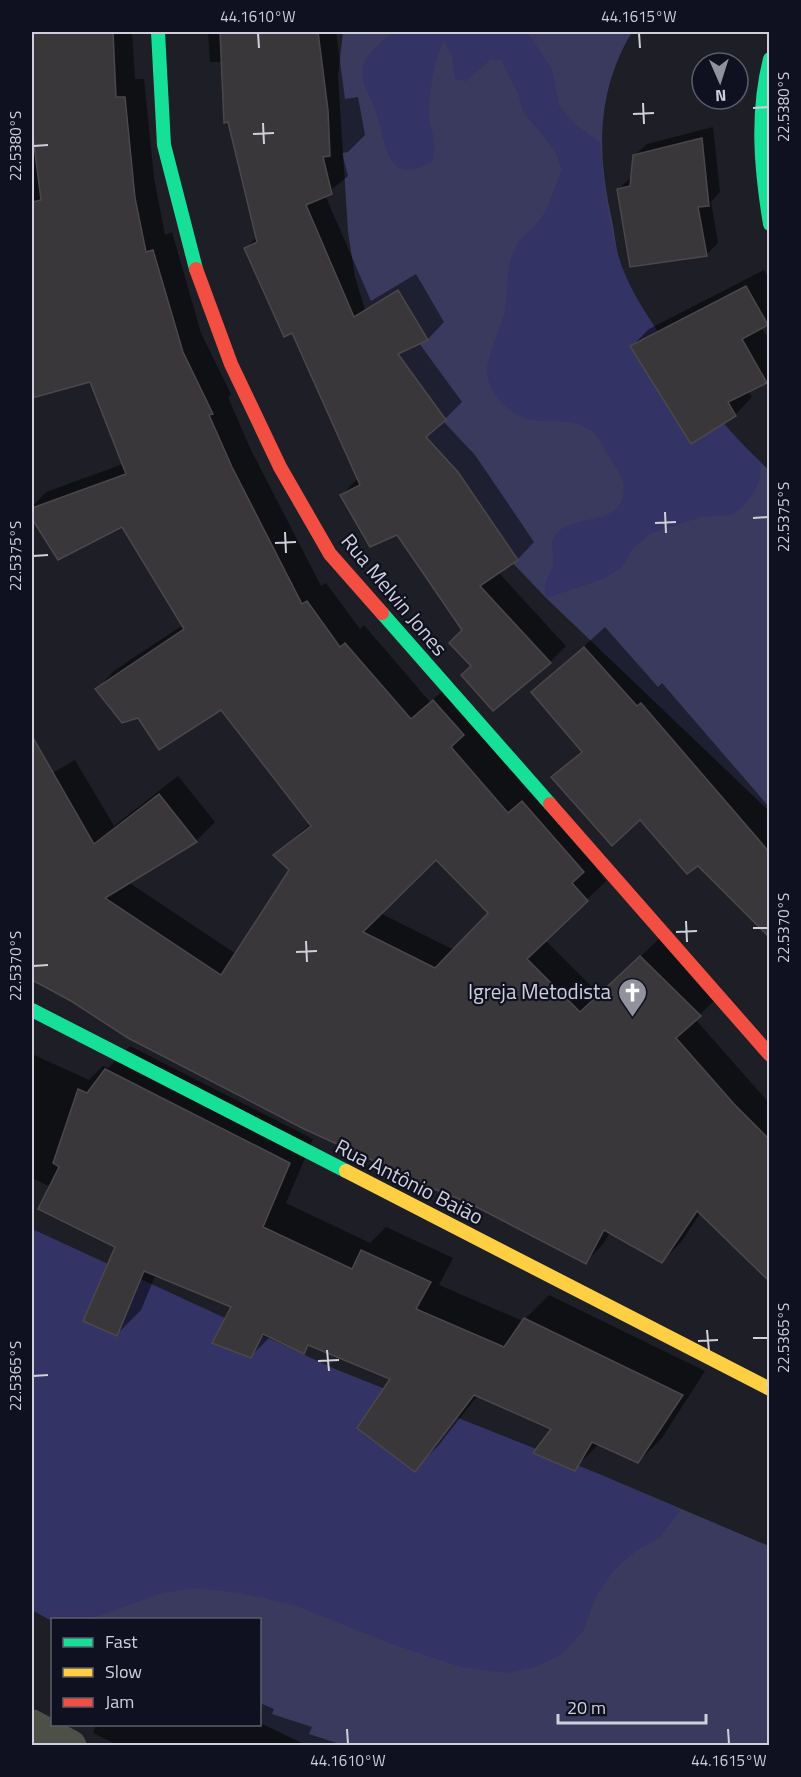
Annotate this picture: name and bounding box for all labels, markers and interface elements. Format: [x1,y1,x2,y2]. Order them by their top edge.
text: 44.1610°W [220,5,296,28]
text: 44.1615°W [601,5,677,28]
north arrow [690,51,750,111]
text: 22.5380°S [772,72,795,142]
text: N [715,84,727,108]
text: 22.5380°S [4,111,27,181]
text: 22.5375°S [772,482,795,552]
text: 22.5375°S [4,521,27,591]
street label: Rua Melvin Jones [334,526,456,663]
text: 22.5370°S [772,893,795,963]
text: 22.5370°S [4,931,27,1001]
place label: Igreja Metodista [468,975,611,1007]
church icon: Igreja Metodista [616,976,648,1018]
street label: Rua Antônio Baião [330,1130,489,1232]
text: 22.5365°S [772,1303,795,1373]
text: 22.5365°S [4,1341,27,1411]
legend [51,1618,261,1726]
text: Fast [105,1628,138,1655]
text: Slow [105,1658,142,1685]
scale bar [558,1687,706,1725]
text: Jam [105,1688,134,1715]
text: 20 m [567,1694,606,1721]
text: 44.1610°W [310,1749,386,1772]
text: 44.1615°W [691,1749,767,1772]

